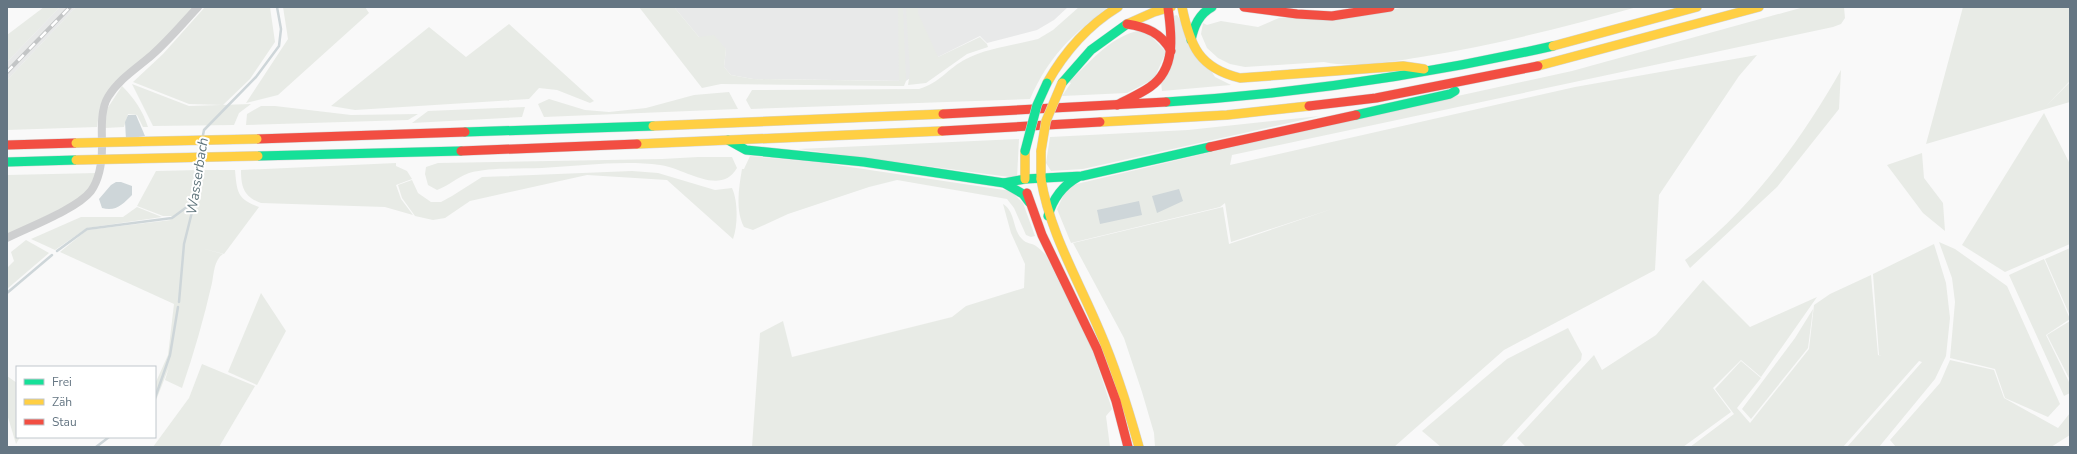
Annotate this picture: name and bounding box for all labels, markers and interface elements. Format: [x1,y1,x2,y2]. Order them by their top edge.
water label: Wasserbach [182,136,213,216]
legend [16,366,156,438]
text: Frei [52,374,72,390]
text: Zäh [52,394,72,410]
text: Stau [52,414,77,430]

